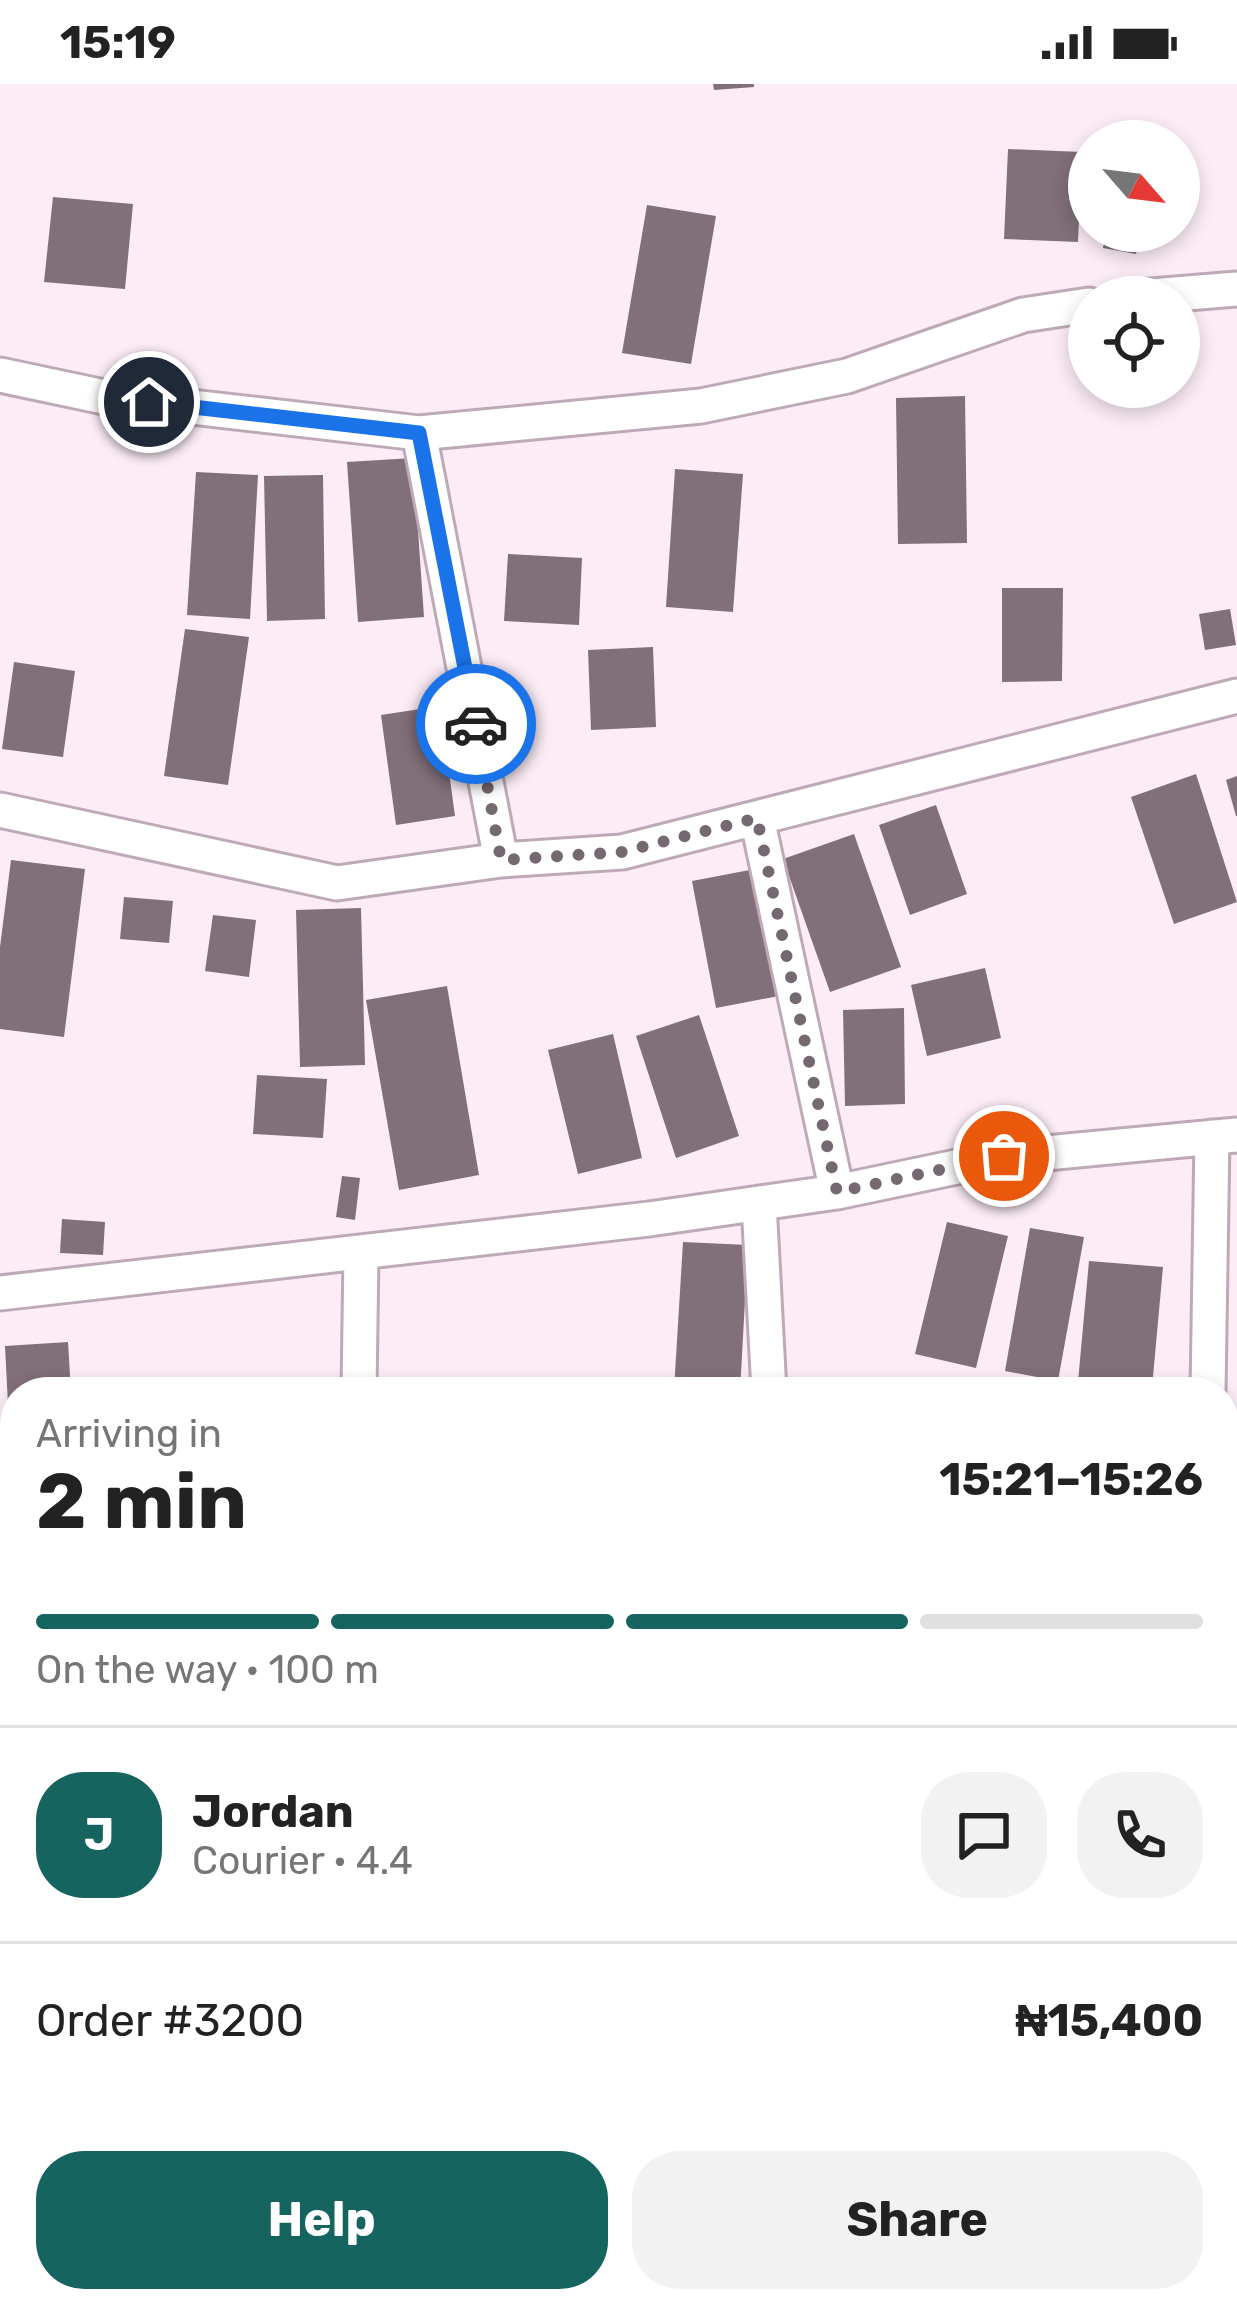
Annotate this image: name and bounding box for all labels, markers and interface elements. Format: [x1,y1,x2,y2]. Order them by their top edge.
text: 15:19 [60,16,176,69]
north arrow [1068,120,1200,252]
map controls [1068,120,1200,408]
button: locate [1068,276,1200,408]
pin [98,351,200,453]
icon: home [116,369,182,435]
courier [416,664,536,784]
icon: car [443,691,509,757]
pin [953,1105,1055,1207]
icon: bag [971,1123,1037,1189]
text: Arriving in [36,1411,222,1457]
text: 15:21–15:26 [939,1453,1203,1506]
text: 2 min [36,1455,247,1548]
text: On the way · 100 m [36,1647,379,1693]
button: chat [921,1772,1047,1898]
button: phone [1077,1772,1203,1898]
text: Jordan [192,1785,354,1838]
text: J [84,1808,114,1861]
text: Courier · 4.4 [192,1838,413,1884]
text: Order #3200 [36,1994,304,2047]
text: ₦15,400 [1015,1994,1203,2047]
button: Help [36,2151,608,2289]
button: Share [632,2151,1203,2289]

